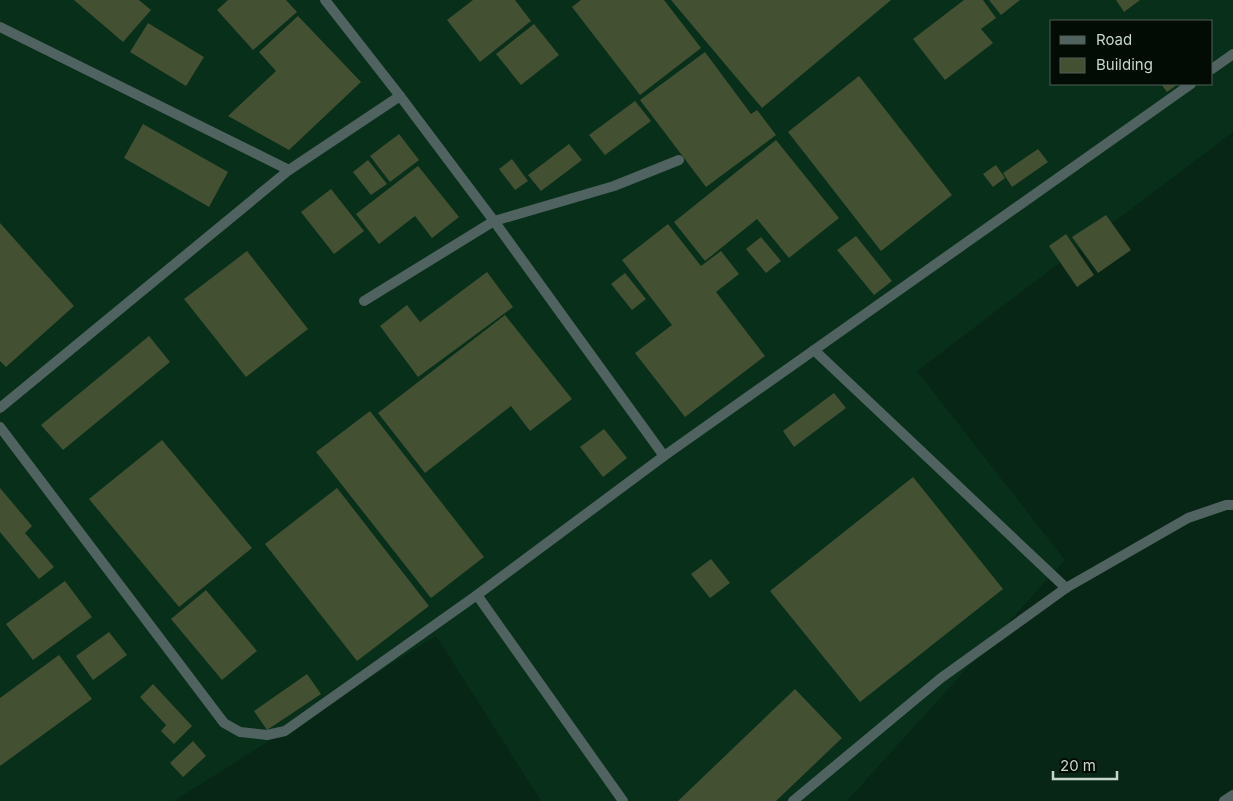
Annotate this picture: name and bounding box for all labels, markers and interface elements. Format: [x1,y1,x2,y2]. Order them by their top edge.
legend [1050,20,1213,85]
text: Road [1096,30,1132,49]
text: Building [1096,55,1153,74]
scale bar [1053,748,1117,780]
text: 20 m [1060,756,1096,775]

